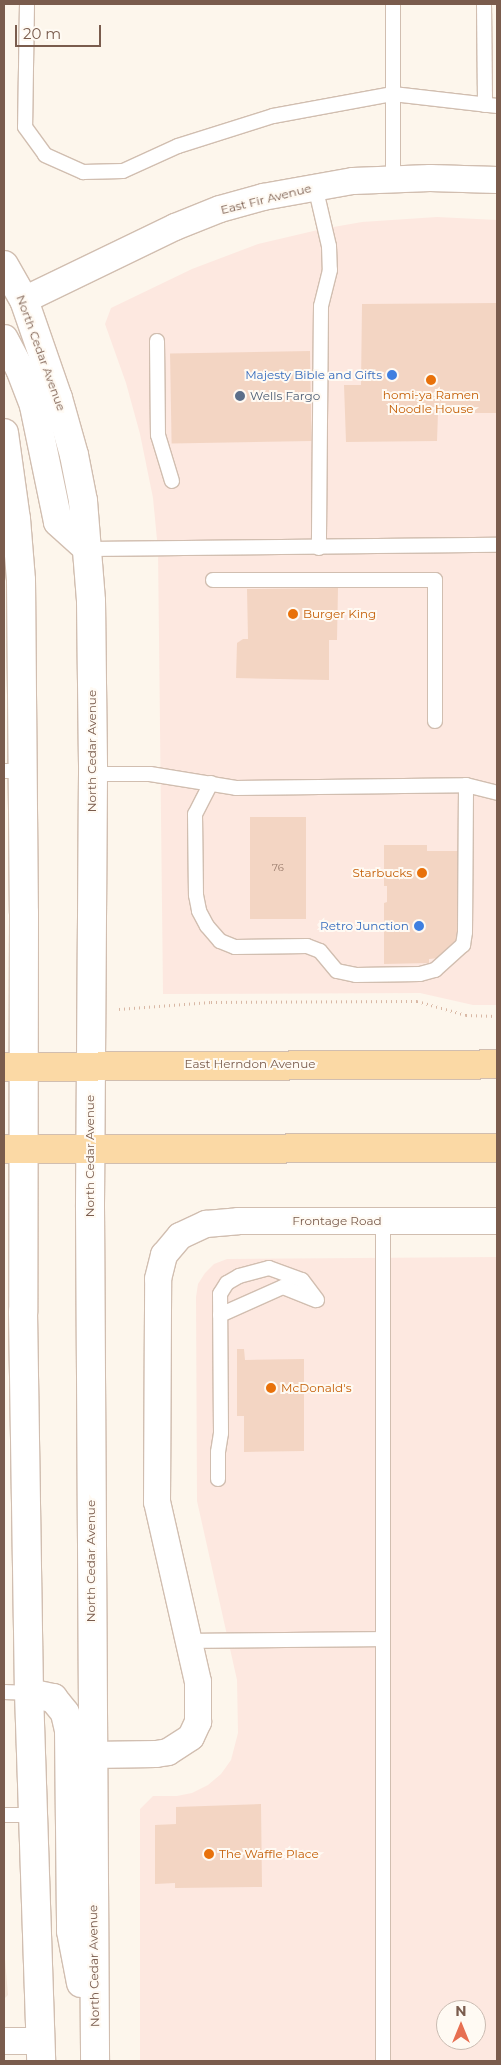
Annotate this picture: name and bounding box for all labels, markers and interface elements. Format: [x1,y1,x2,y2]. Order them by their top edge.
scale bar [18,15,104,47]
text: 20 m [23,24,61,43]
street label: East Fir Avenue [219,181,313,217]
street label: North Cedar Avenue [13,293,69,413]
place label: Majesty Bible and Gifts [245,368,382,382]
marker: Majesty Bible and Gifts [386,369,398,381]
marker: homi-ya Ramen Noodle House [425,374,437,386]
place label: homi-ya Ramen Noodle House [383,388,479,416]
place label: Wells Fargo [250,389,320,403]
marker: Wells Fargo [234,390,246,402]
place label: Burger King [303,607,376,621]
marker: Burger King [287,608,299,620]
street label: North Cedar Avenue [85,690,99,812]
house number: 76 [272,862,284,874]
place label: Starbucks [352,866,412,880]
marker: Starbucks [416,867,428,879]
place label: Retro Junction [320,919,409,933]
marker: Retro Junction [413,920,425,932]
street label: East Herndon Avenue [185,1057,315,1071]
street label: North Cedar Avenue [83,1095,97,1217]
street label: Frontage Road [292,1214,382,1228]
place label: McDonald's [281,1381,351,1395]
marker: McDonald's [265,1382,277,1394]
street label: North Cedar Avenue [84,1500,98,1622]
place label: The Waffle Place [219,1847,319,1861]
marker: The Waffle Place [203,1848,215,1860]
street label: North Cedar Avenue [86,1905,102,2027]
north arrow [436,2000,486,2050]
text: N [455,2002,467,2020]

